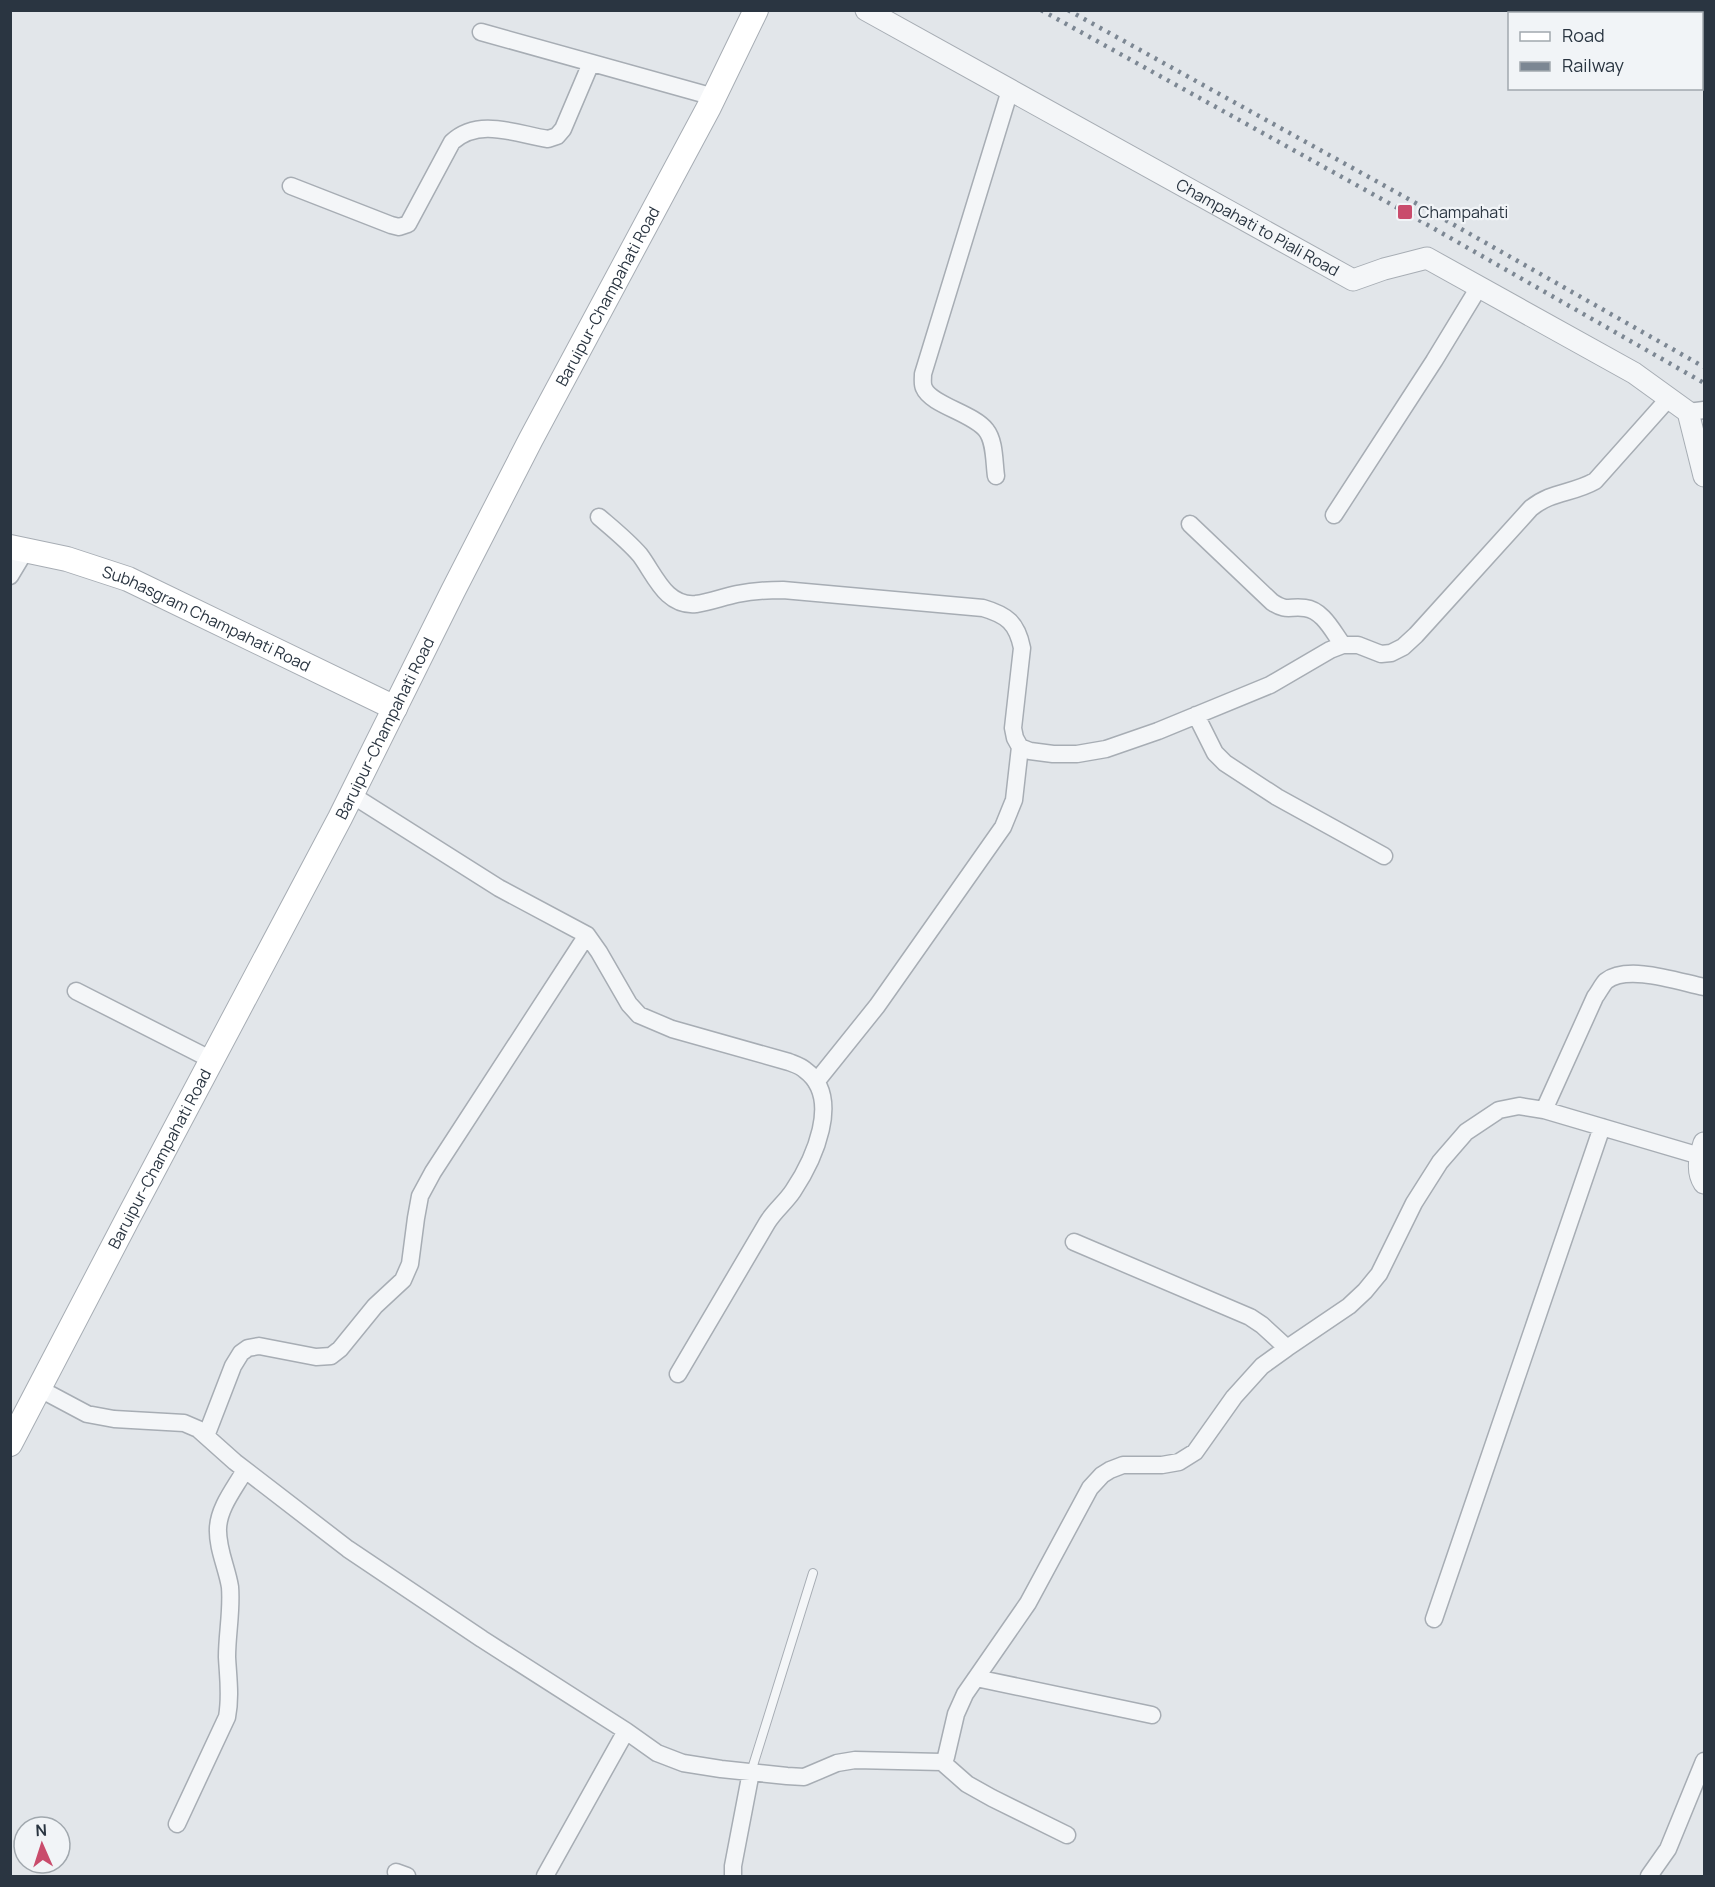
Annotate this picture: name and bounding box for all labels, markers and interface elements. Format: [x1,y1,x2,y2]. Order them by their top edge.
legend [1508,12,1703,90]
text: Road [1562,23,1605,47]
text: Railway [1562,53,1624,77]
street label: Champahati to Piali Road [1172,173,1343,281]
place label: Champahati [1418,201,1508,223]
street label: Baruipur-Champahati Road [550,203,665,390]
marker: Champahati [1396,203,1414,221]
street label: Subhasgram Champahati Road [100,560,314,677]
street label: Baruipur-Champahati Road [330,633,439,823]
street label: Baruipur-Champahati Road [103,1065,216,1253]
north arrow [12,1815,72,1875]
text: N [35,1819,48,1841]

